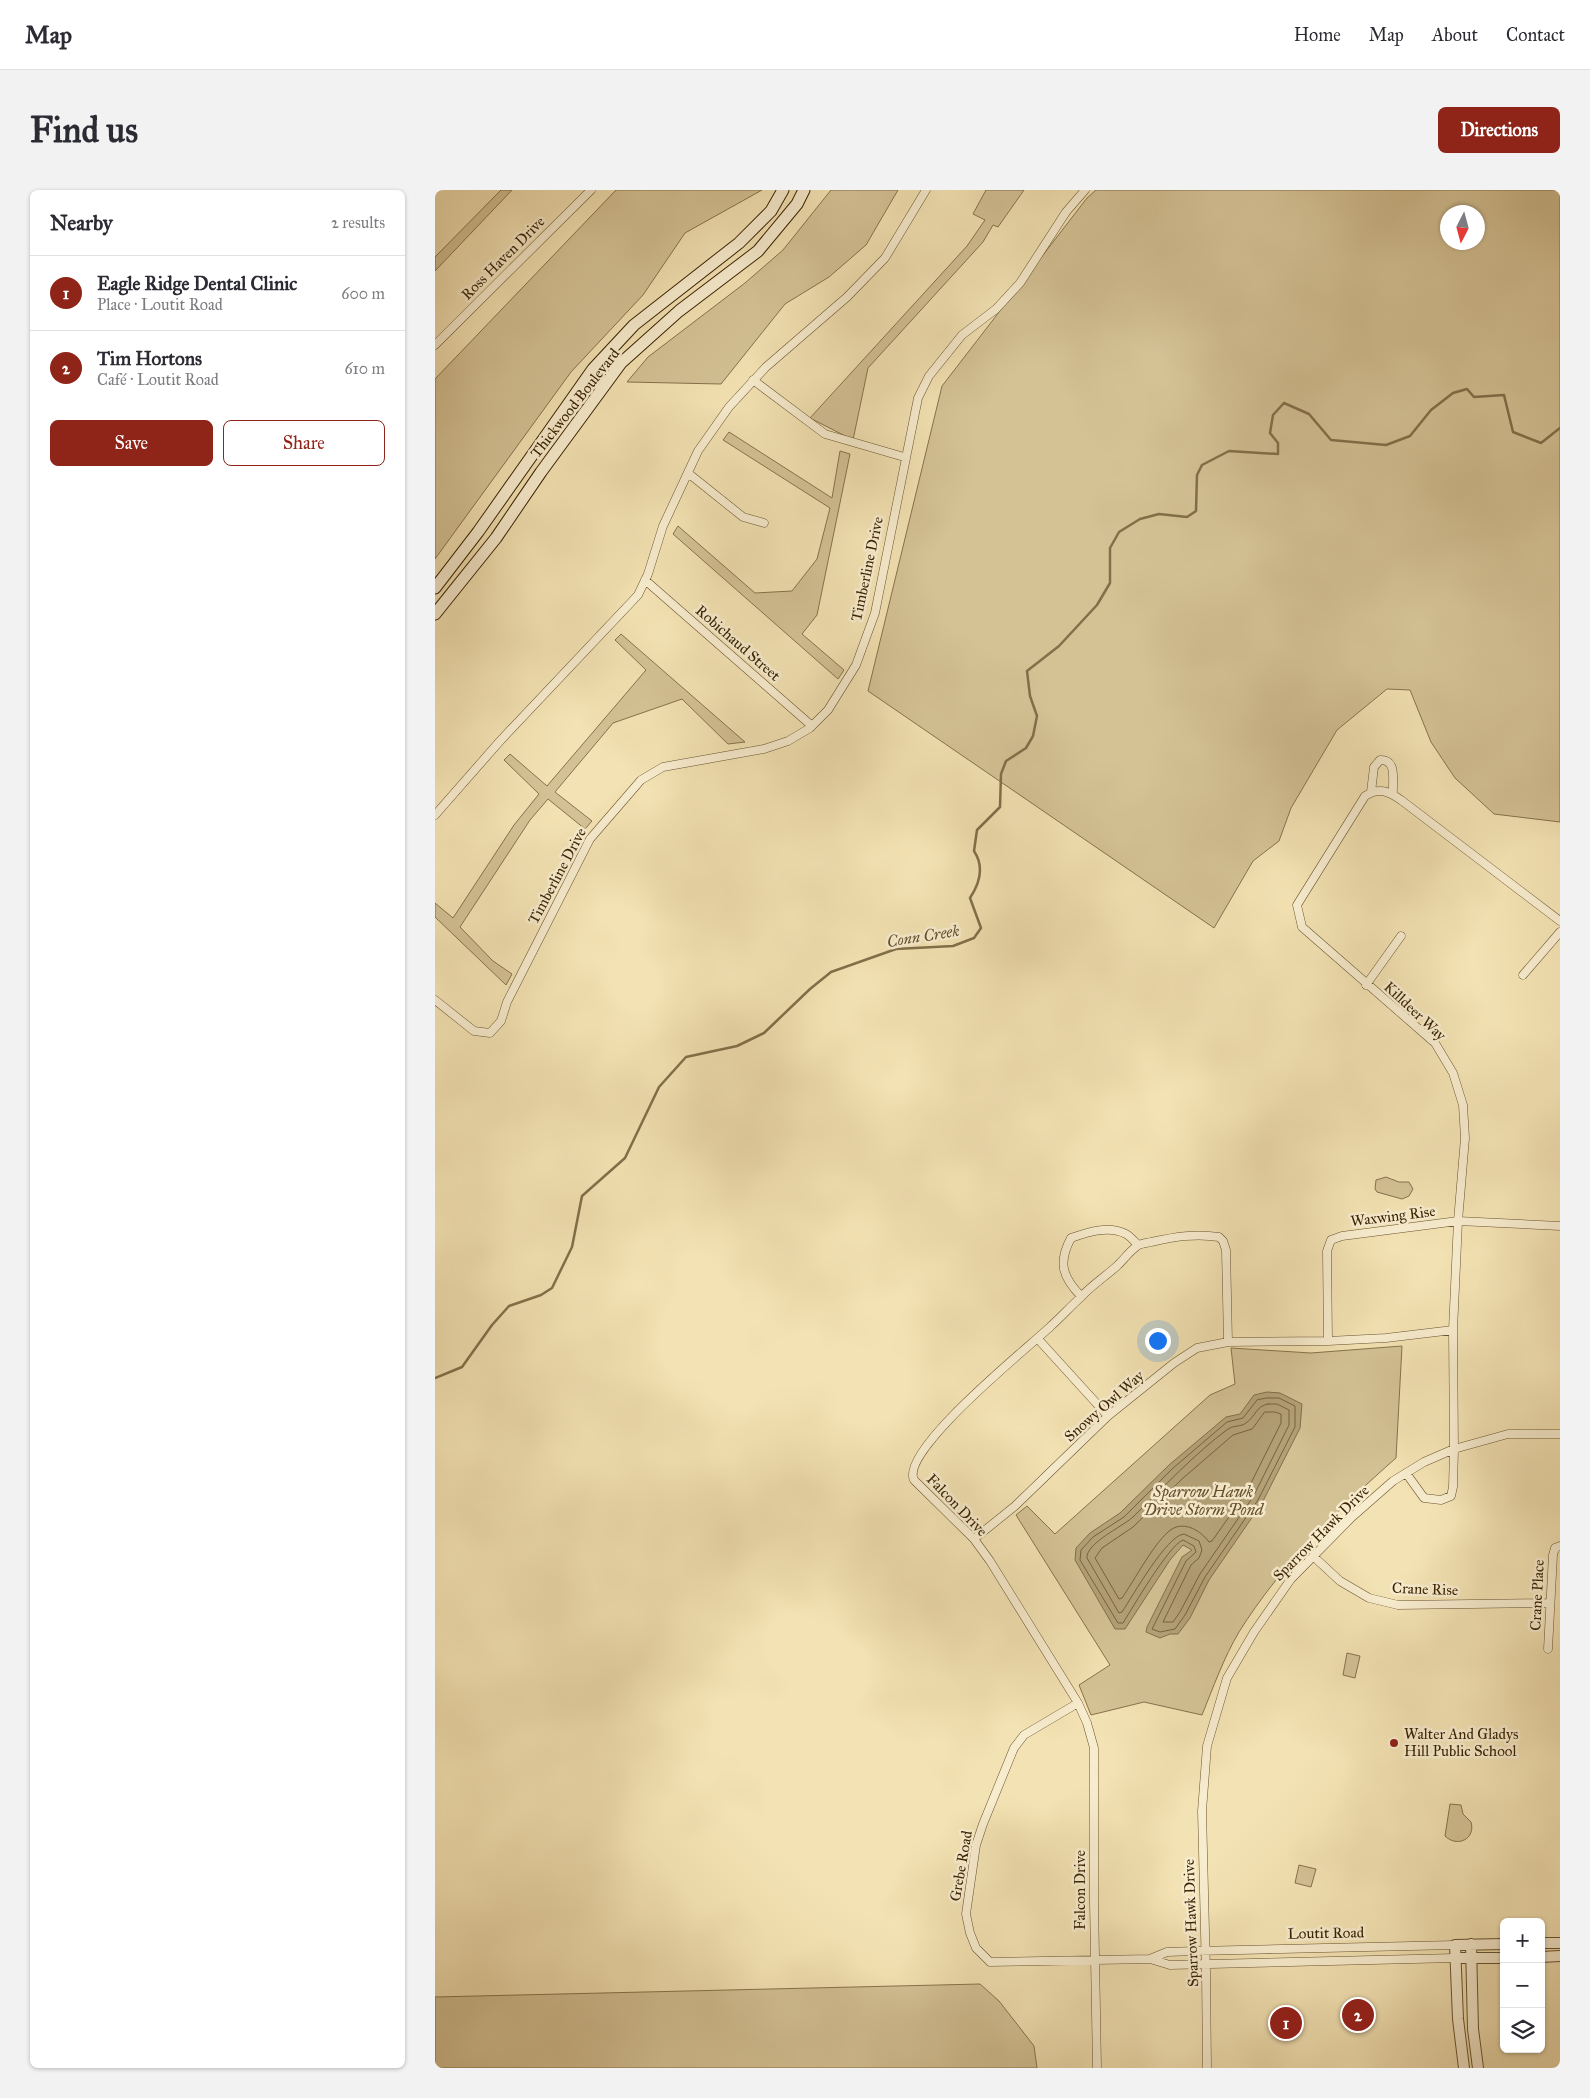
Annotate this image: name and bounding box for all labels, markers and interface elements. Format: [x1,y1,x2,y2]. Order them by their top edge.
text: Map [25,20,72,50]
text: Home [1294,24,1341,46]
text: Map [1369,24,1404,46]
text: About [1432,24,1478,46]
text: Contact [1506,24,1565,46]
button: Directions [1438,107,1560,153]
text: Find us [30,109,138,152]
north arrow [1440,205,1485,250]
text: Nearby [50,210,113,236]
street label: Ross Haven Drive [457,212,549,304]
text: 2 results [331,213,385,232]
text: Eagle Ridge Dental Clinic [97,272,297,295]
text: 1 [63,284,69,303]
text: 600 m [341,284,385,303]
text: Place · Loutit Road [97,295,223,314]
street label: Thickwood Boulevard [527,344,624,461]
text: Tim Hortons [97,347,202,370]
text: 2 [62,359,70,378]
text: 610 m [344,359,385,378]
text: Café · Loutit Road [97,370,219,389]
button: Save [50,420,213,466]
button: Share [223,420,385,466]
street label: Timberline Drive [847,515,887,623]
street label: Robichaud Street [692,601,785,685]
street label: Timberline Drive [524,825,590,927]
water label: Conn Creek [885,921,961,951]
street label: Killdeer Way [1380,978,1451,1045]
street label: Waxwing Rise [1350,1202,1436,1230]
your location [1145,1328,1171,1354]
street label: Snowy Owl Way [1061,1366,1148,1445]
street label: Falcon Drive [923,1470,991,1540]
street label: Sparrow Hawk Drive [1269,1481,1373,1585]
water label: Sparrow Hawk Drive Storm Pond [1143,1482,1265,1519]
street label: Crane Place [1526,1559,1548,1631]
street label: Crane Rise [1392,1579,1458,1599]
place label: Walter And Gladys Hill Public School [1404,1725,1519,1760]
marker: Walter And Gladys Hill Public School [1388,1737,1400,1749]
street label: Grebe Road [946,1829,976,1903]
street label: Falcon Drive [1071,1850,1089,1930]
street label: Sparrow Hawk Drive [1180,1859,1202,1987]
map controls [1500,1918,1545,2053]
button: + [1500,1918,1545,1963]
street label: Loutit Road [1288,1923,1365,1943]
button: − [1500,1963,1545,2008]
pin: 2 [1342,1996,1374,2034]
pin: 1 [1270,2004,1302,2042]
button: layers [1500,2008,1545,2053]

